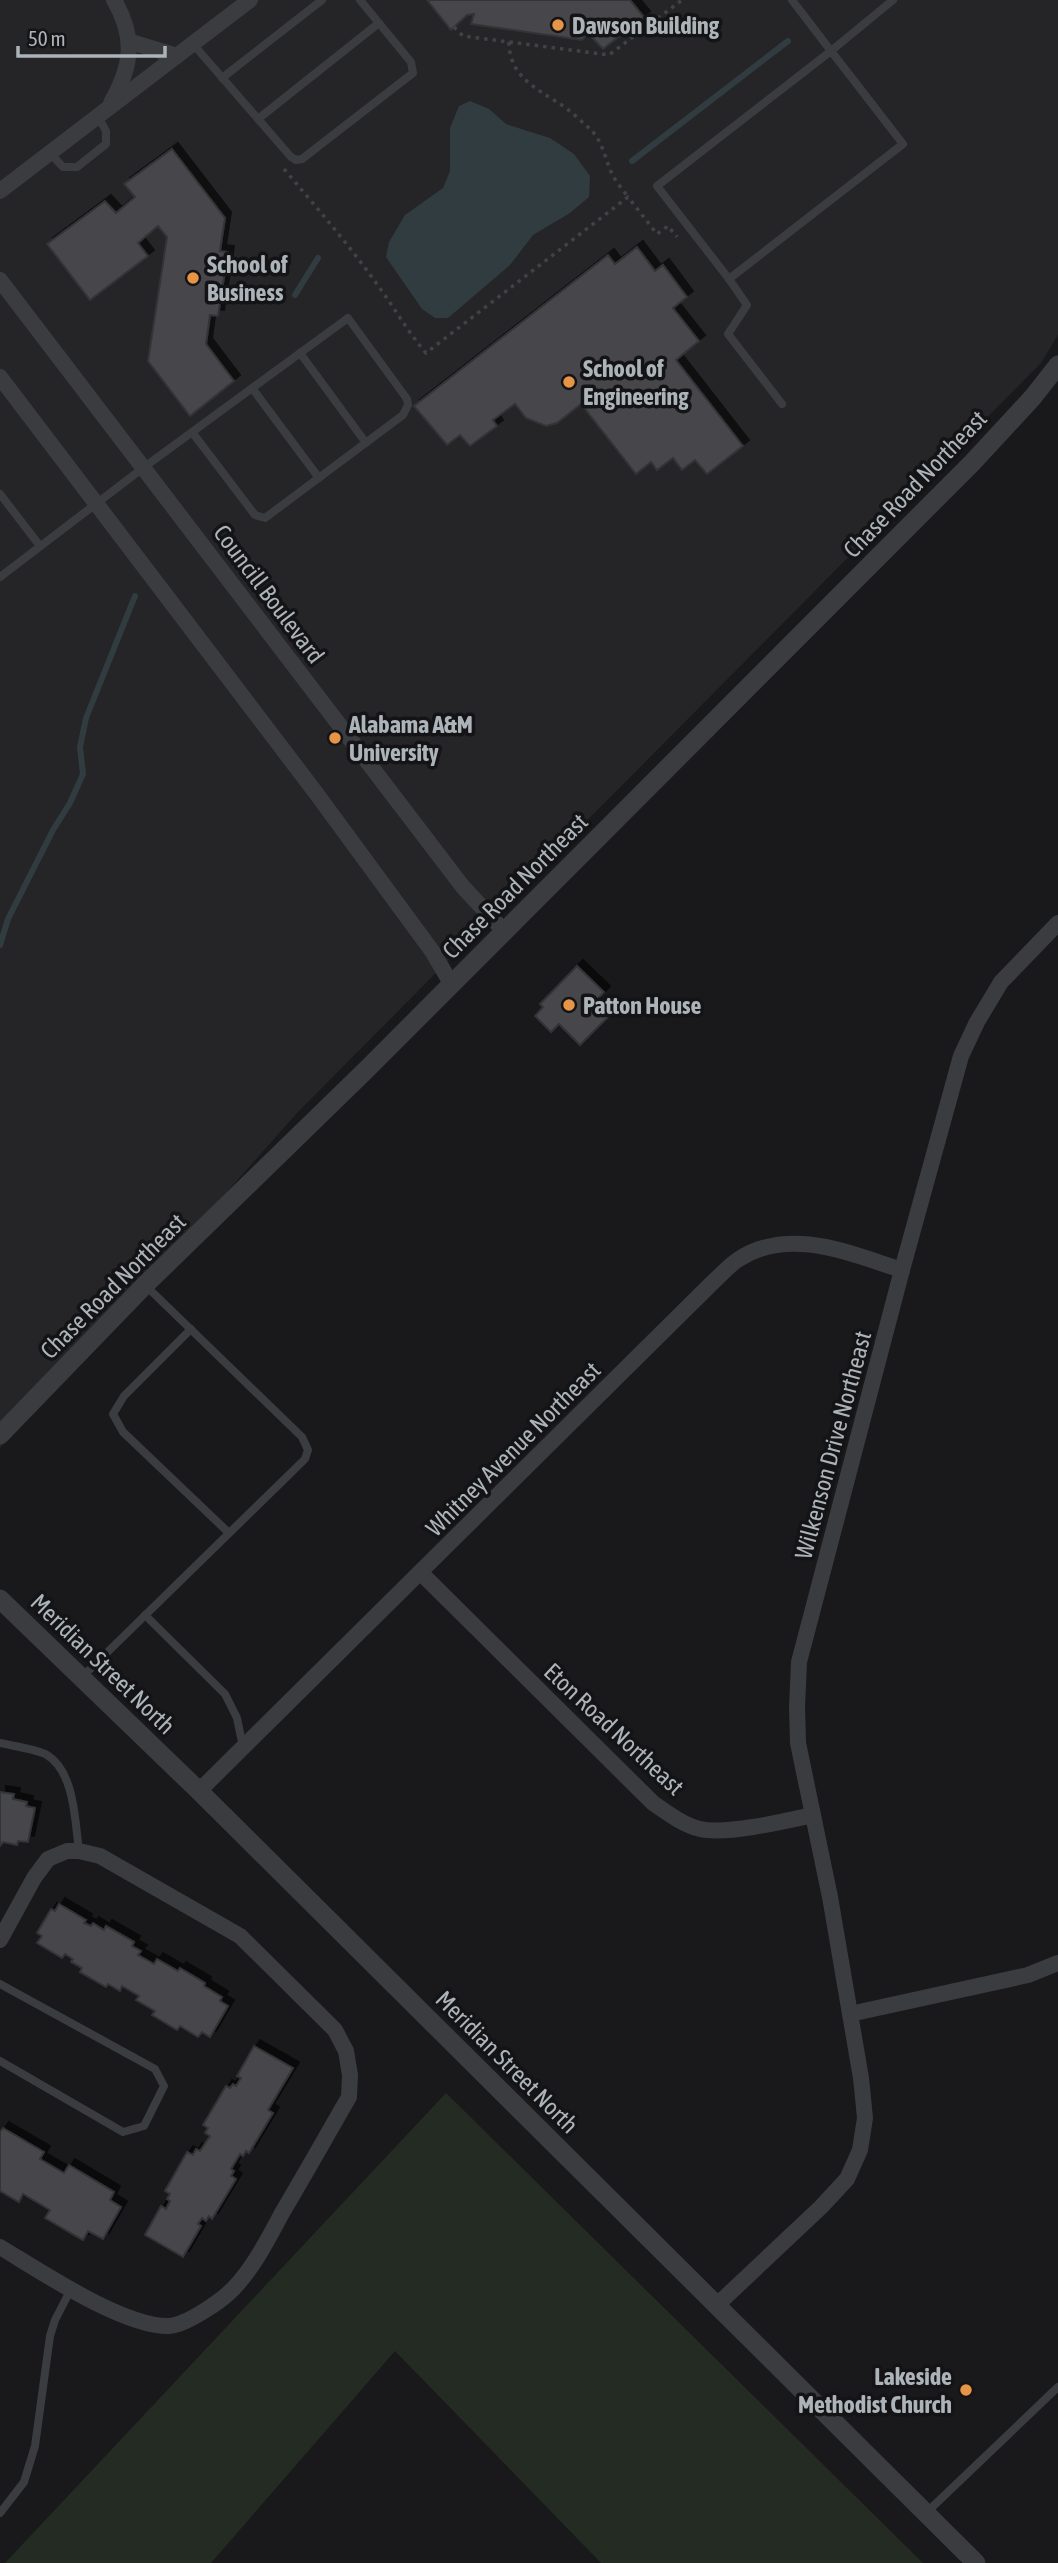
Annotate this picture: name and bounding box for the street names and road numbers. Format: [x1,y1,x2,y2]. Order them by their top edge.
street label: Chase Road Northeast [838,405,992,563]
street label: Councill Boulevard [208,520,330,668]
street label: Chase Road Northeast [437,808,593,964]
street label: Chase Road Northeast [35,1208,191,1364]
street label: Wilkenson Drive Northeast [790,1328,876,1562]
street label: Whitney Avenue Northeast [420,1356,606,1542]
street label: Meridian Street North [26,1589,180,1739]
street label: Eton Road Northeast [539,1658,689,1800]
street label: Meridian Street North [431,1986,583,2138]

